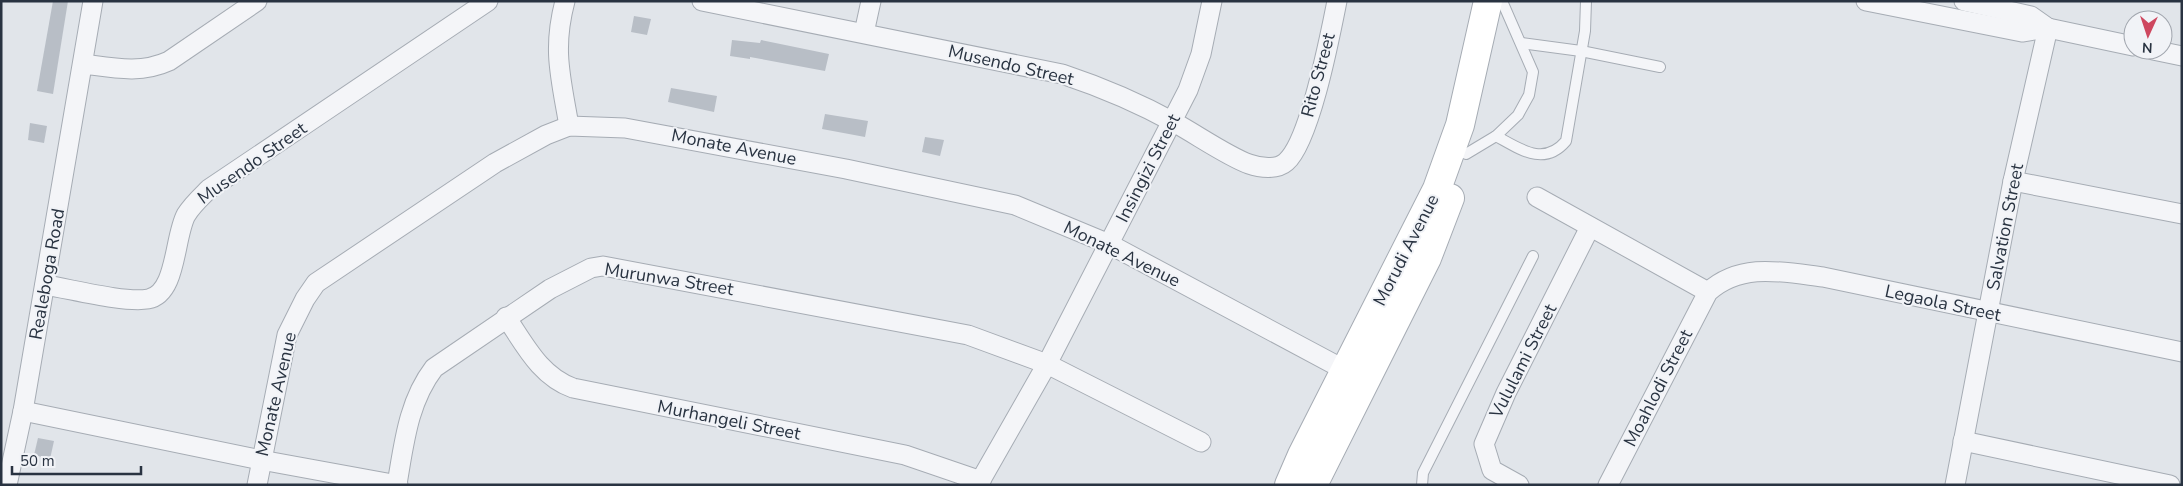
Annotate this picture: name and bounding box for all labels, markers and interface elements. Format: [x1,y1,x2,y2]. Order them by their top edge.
north arrow [2123,10,2173,60]
street label: Rito Street [1295,30,1341,120]
text: N [2142,38,2153,57]
street label: Musendo Street [946,39,1077,91]
street label: Insingizi Street [1110,109,1186,226]
street label: Musendo Street [193,116,312,210]
street label: Monate Avenue [669,123,799,171]
street label: Salvation Street [1981,161,2029,293]
street label: Morudi Avenue [1368,190,1444,310]
street label: Realeboga Road [24,206,70,342]
street label: Monate Avenue [1060,215,1184,293]
street label: Murunwa Street [603,257,736,301]
street label: Legaola Street [1883,279,2004,327]
street label: Vululami Street [1483,299,1562,423]
street label: Moahlodi Street [1618,325,1698,451]
street label: Monate Avenue [250,330,302,458]
street label: Murhangeli Street [655,394,803,446]
scale bar [12,444,141,476]
text: 50 m [20,451,55,471]

